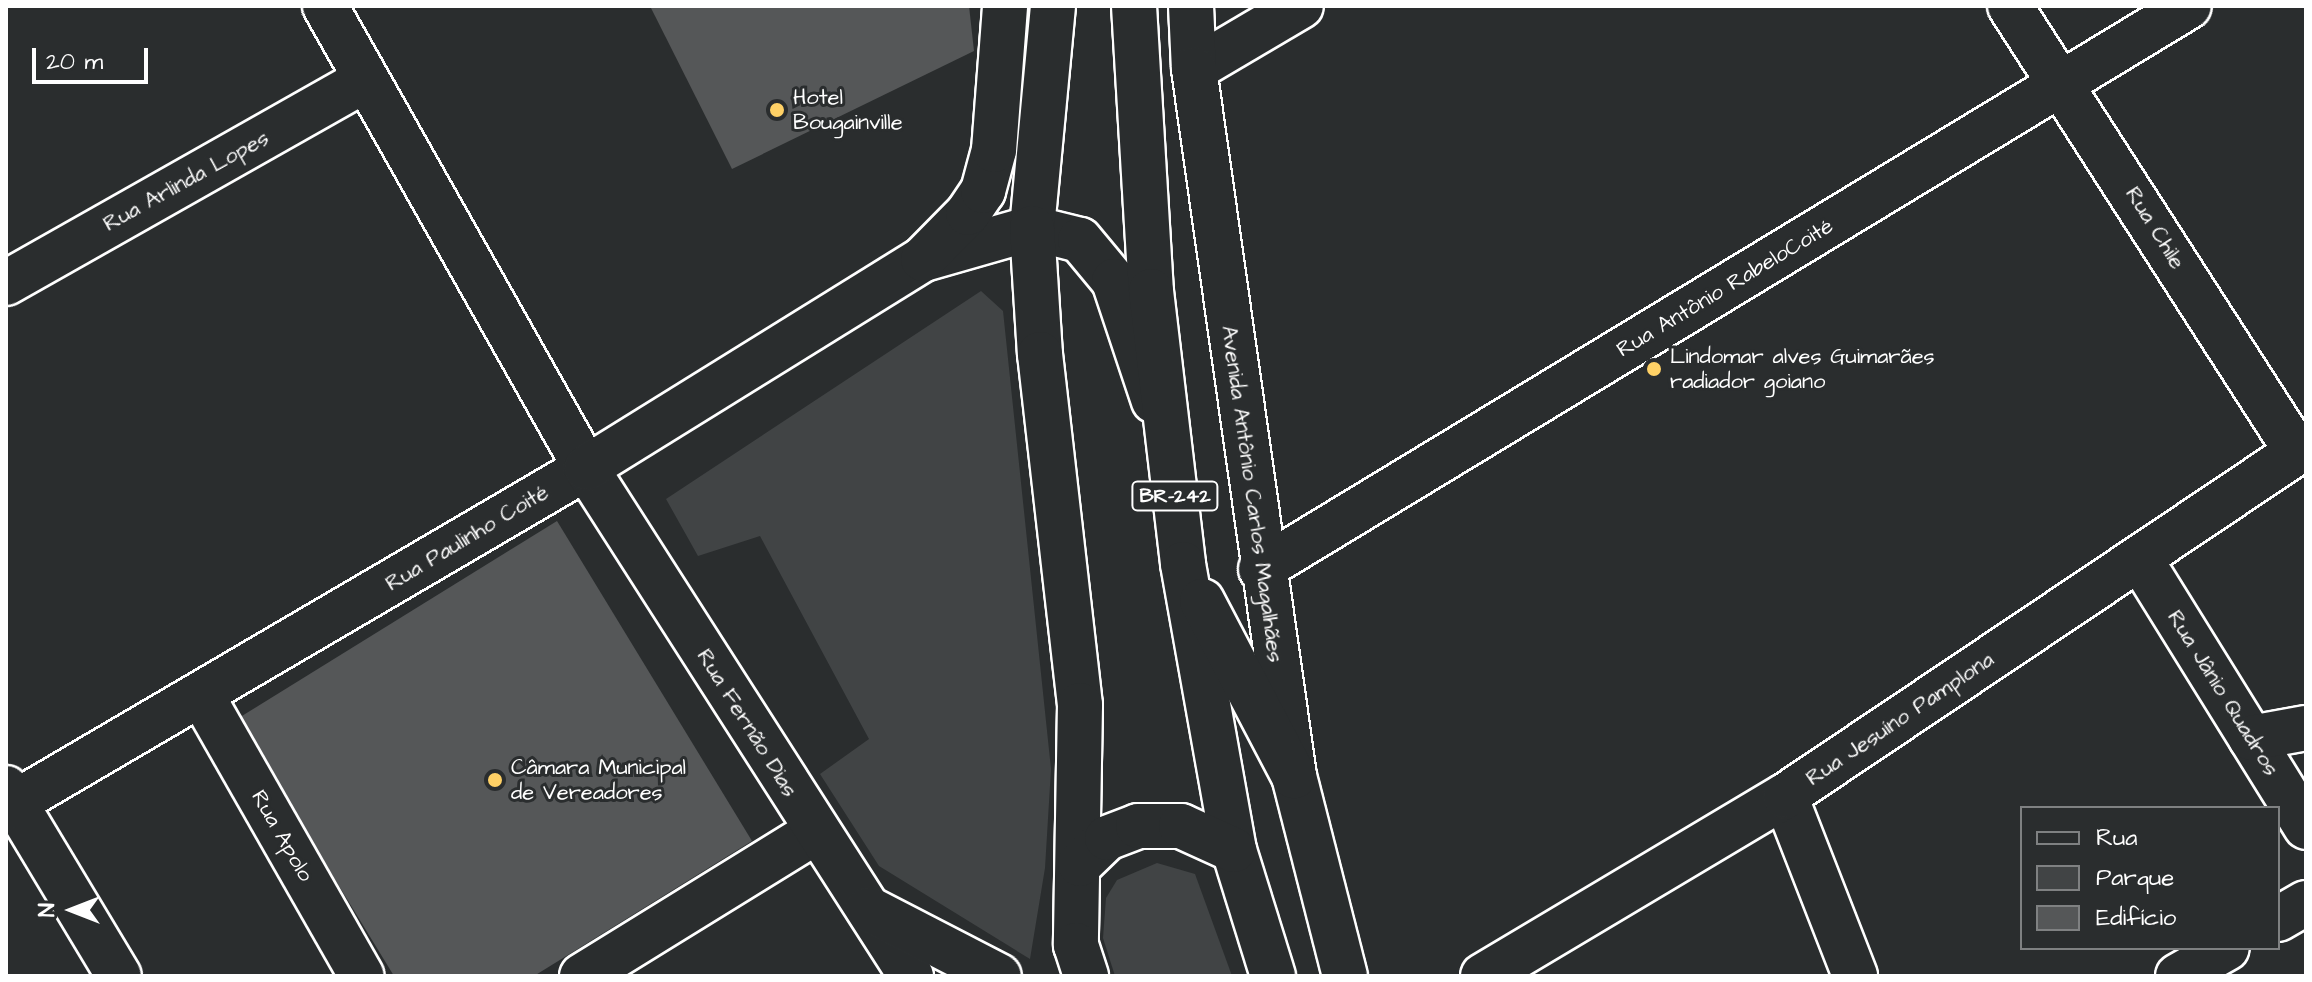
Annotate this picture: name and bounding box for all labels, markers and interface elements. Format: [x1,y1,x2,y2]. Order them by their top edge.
scale bar [36,32,152,82]
text: 20 m [46,45,103,79]
place label: Hotel Bougainville [793,84,903,136]
marker: Hotel Bougainville [768,101,786,119]
street label: Rua Arlinda Lopes [99,125,273,237]
street label: Rua Chile [2119,182,2191,274]
street label: Rua Antônio RabeloCoité [1612,213,1838,363]
street label: Avenida Antônio Carlos Magalhães [1215,324,1289,664]
place label: Lindomar alves Guimarães radiador goiano [1670,343,1935,394]
marker: Lindomar alves Guimarães radiador goiano [1645,360,1663,378]
street label: Rua Paulinho Coité [381,479,553,597]
road number: BR-242 [1131,480,1219,512]
street label: Rua Jânio Quadros [2161,605,2285,781]
street label: Rua Fernão Dias [691,644,803,802]
street label: Rua Jesuíno Pamplona [1801,646,1999,792]
place label: Câmara Municipal de Vereadores [511,754,686,806]
marker: Câmara Municipal de Vereadores [486,771,504,789]
street label: Rua Apolo [245,785,319,887]
legend [2020,806,2280,950]
text: Rua [2096,821,2138,855]
text: Parque [2096,861,2174,895]
north arrow [32,870,112,950]
text: Edifício [2096,901,2176,935]
text: N [32,903,63,917]

